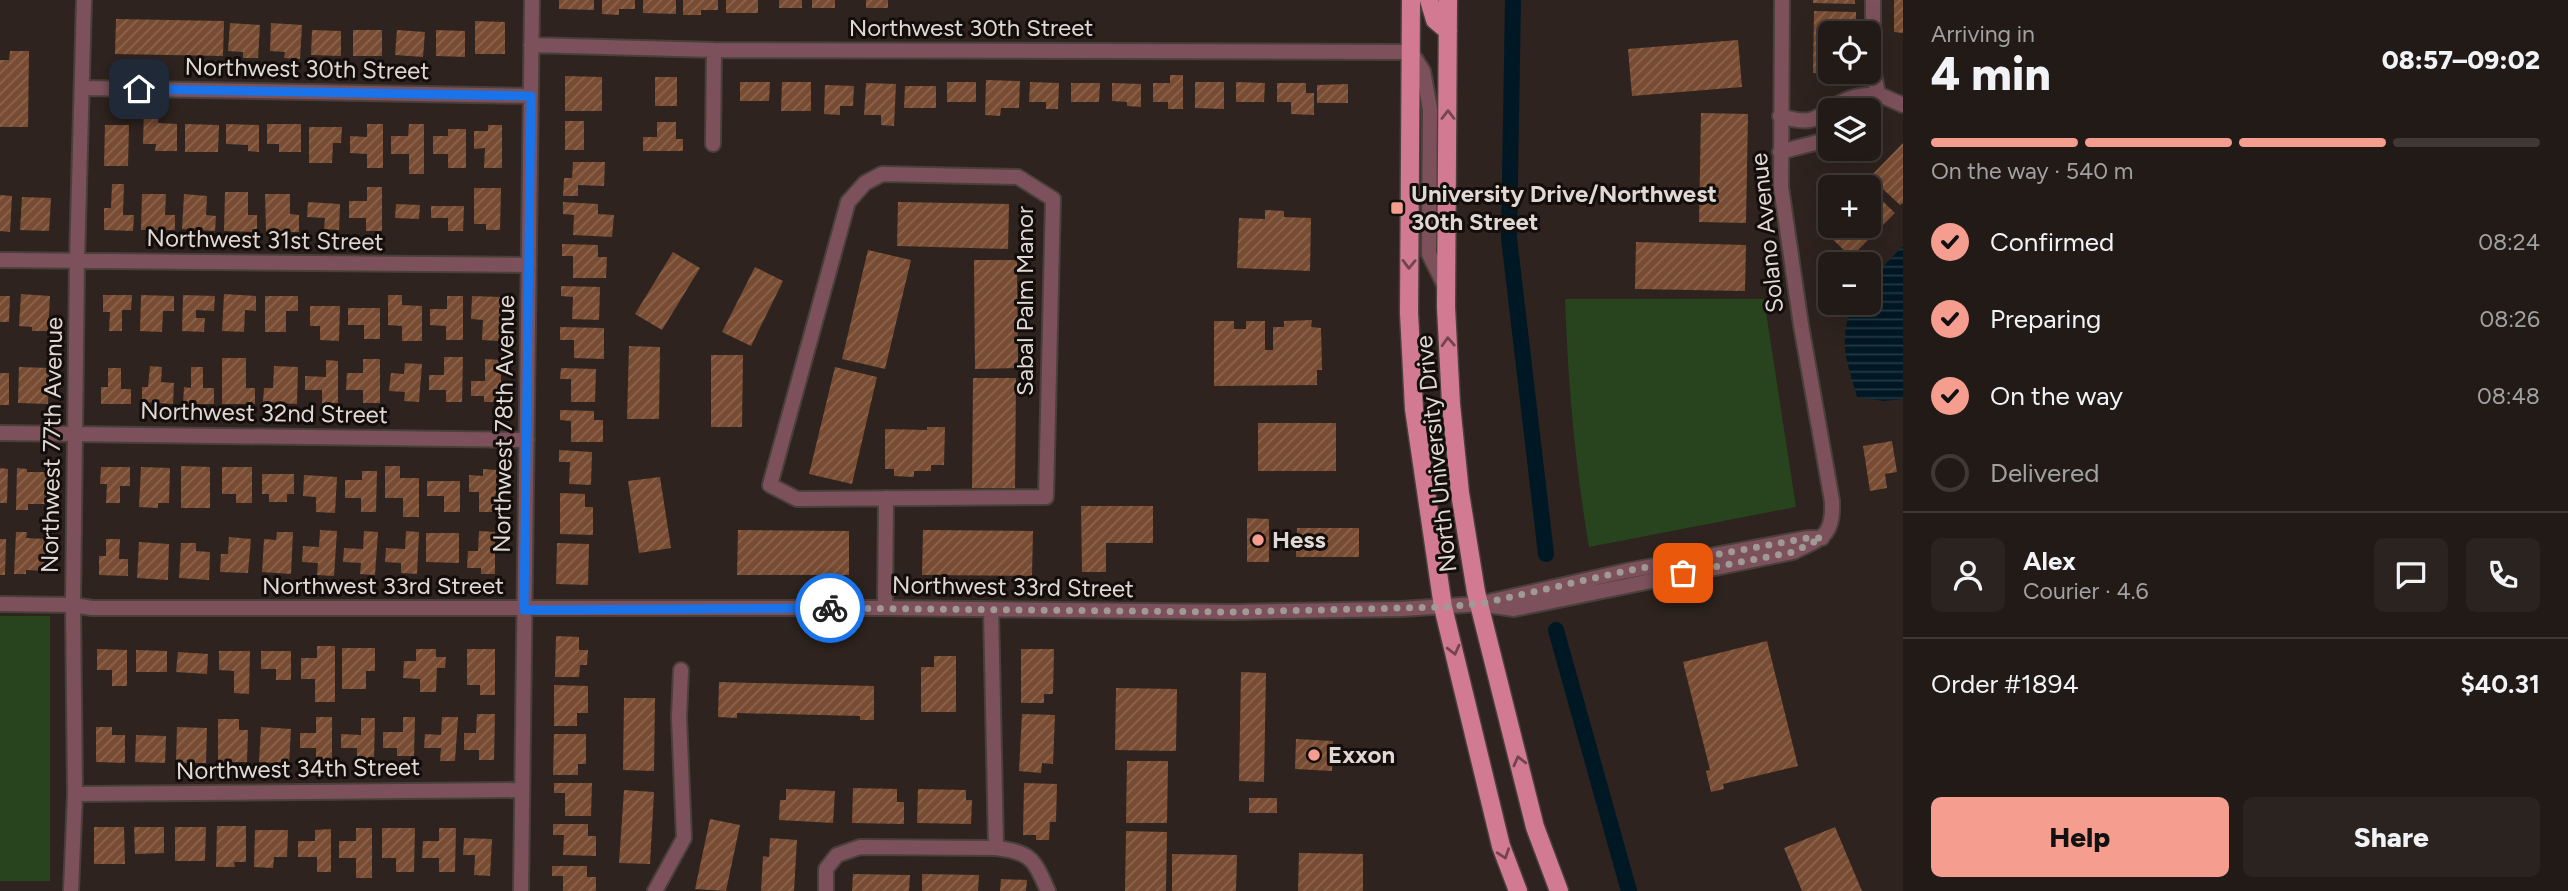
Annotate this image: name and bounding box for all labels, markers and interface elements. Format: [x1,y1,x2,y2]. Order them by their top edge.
street label: Northwest 30th Street [849,13,1093,42]
text: Arriving in [1931,20,2035,48]
map controls [1818,21,1881,315]
button: locate [1818,21,1881,84]
text: 08:57–09:02 [2382,44,2540,76]
text: 4 min [1931,46,2051,102]
street label: Northwest 30th Street [184,52,430,85]
pin [109,59,169,119]
icon: home [120,70,158,108]
button: layers [1818,98,1881,161]
one-way arrow [1440,109,1456,119]
street label: Solano Avenue [1744,152,1789,314]
text: On the way · 540 m [1931,157,2133,185]
button: + [1818,175,1881,238]
place label: University Drive/Northwest 30th Street [1411,179,1717,236]
marker: University Drive/Northwest 30th Street [1389,200,1405,216]
street label: Sabal Palm Manor [1010,206,1039,396]
street label: Northwest 31st Street [146,223,384,256]
icon: check [1931,223,1969,261]
text: Confirmed [1990,226,2114,258]
text: 08:24 [2478,228,2540,256]
button: − [1818,252,1881,315]
one-way arrow [1401,259,1417,270]
street label: Northwest 78th Avenue [487,295,520,553]
icon: check [1931,300,1969,338]
text: Preparing [1990,303,2101,335]
text: 08:26 [2479,305,2540,333]
street label: Northwest 77th Avenue [35,317,68,573]
street label: North University Drive [1409,334,1462,574]
one-way arrow [1441,336,1456,347]
icon: check [1931,377,1969,415]
text: On the way [1990,380,2123,412]
text: 08:48 [2477,382,2540,410]
street label: Northwest 32nd Street [140,396,388,429]
text: Delivered [1990,457,2099,489]
place label: Hess [1272,525,1326,554]
marker: Hess [1250,532,1266,548]
button: person [1931,538,2005,612]
button: chat [2374,538,2448,612]
button: phone [2466,538,2540,612]
pin [1653,543,1713,603]
text: Alex [2023,545,2076,577]
icon: bag [1664,554,1702,592]
street label: Northwest 33rd Street [892,570,1134,603]
street label: Northwest 33rd Street [262,571,504,600]
courier [795,573,865,643]
text: Courier · 4.6 [2023,577,2149,605]
icon: bike [811,589,849,627]
one-way arrow [1446,644,1460,656]
text: Order #1894 [1931,668,2079,700]
text: $40.31 [2460,668,2540,700]
place label: Exxon [1328,740,1395,769]
marker: Exxon [1306,747,1322,763]
street label: Northwest 34th Street [176,752,420,785]
one-way arrow [1513,755,1527,767]
button: Help [1931,797,2229,877]
button: Share [2243,797,2540,877]
one-way arrow [1496,848,1510,860]

